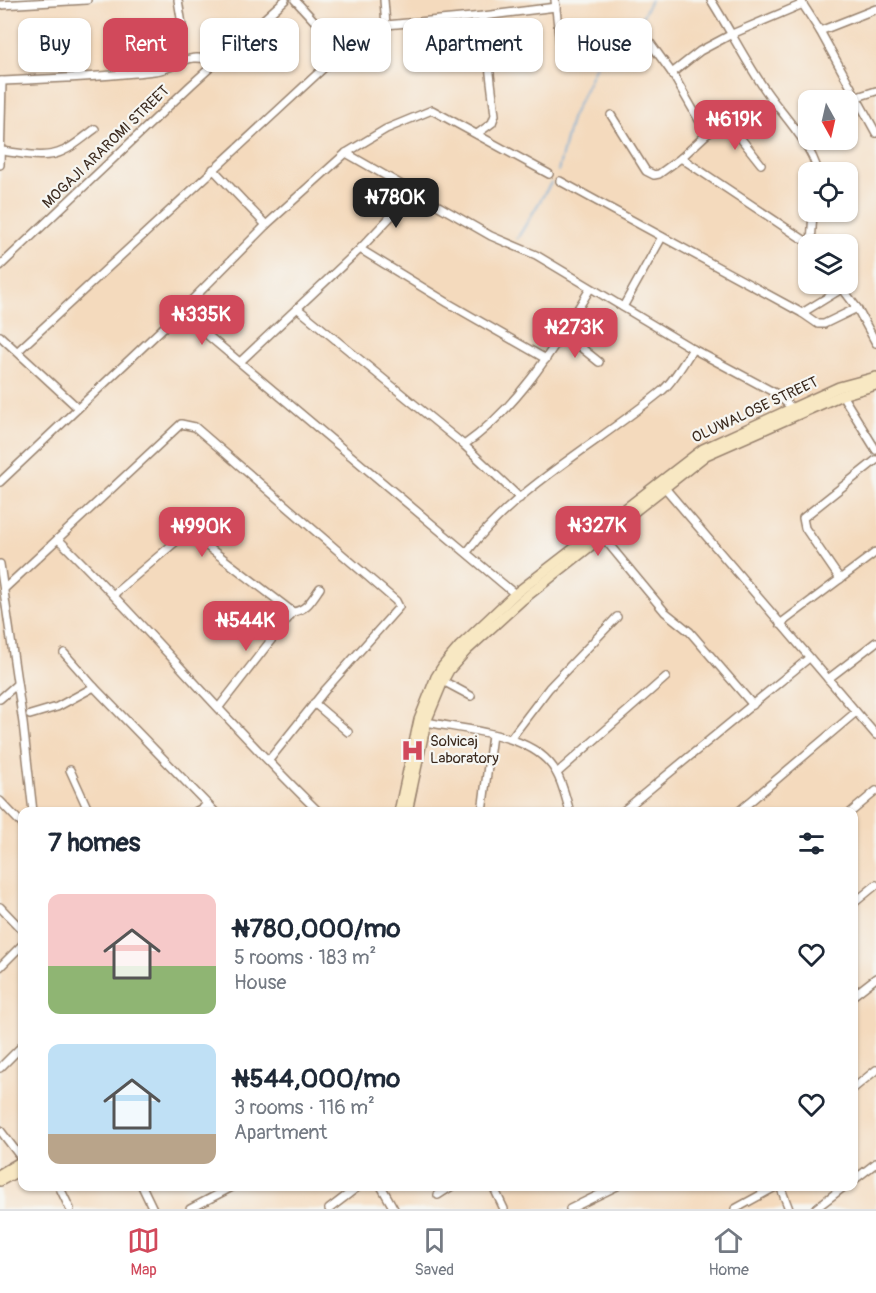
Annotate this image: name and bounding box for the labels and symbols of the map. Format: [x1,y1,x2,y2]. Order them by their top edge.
street label: MOGAJI ARAROMI STREET [39,81,173,213]
north arrow [798,90,858,150]
pin: ₦619K [693,100,777,151]
pin: ₦780K [354,178,438,229]
pin: ₦335K [160,295,244,346]
pin: ₦273K [533,308,617,359]
street label: OLUWALOSE STREET [689,372,821,448]
pin: ₦327K [556,506,640,557]
pin: ₦990K [160,507,244,558]
pin: ₦544K [204,601,288,652]
place label: Solvicaj Laboratory [430,732,499,768]
hospital icon: Solvicaj Laboratory [399,737,425,763]

